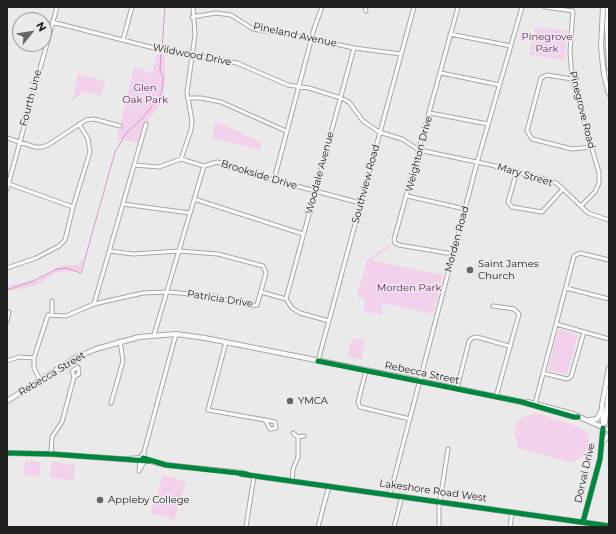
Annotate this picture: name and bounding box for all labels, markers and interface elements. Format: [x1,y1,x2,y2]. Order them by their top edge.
north arrow [12,12,52,52]
text: N [33,19,50,34]
street label: Pineland Avenue [252,20,338,50]
park label: Pinegrove Park [522,31,572,54]
street label: Wildwood Drive [152,41,232,69]
street label: Fourth Line [18,68,44,128]
street label: Pinegrove Road [567,70,597,150]
park label: Glen Oak Park [122,82,168,106]
street label: Weighton Drive [403,114,435,194]
street label: Woodale Avenue [303,130,337,216]
street label: Southview Road [350,143,382,225]
street label: Brookside Drive [219,158,299,192]
street label: Mary Street [496,161,554,189]
street label: Morden Road [442,205,472,273]
place label: Saint James Church [478,258,539,282]
marker: Saint James Church [465,265,475,275]
park label: Morden Park [377,282,441,294]
street label: Patricia Drive [186,288,254,310]
street label: Rebecca Street [16,349,88,399]
street label: Rebecca Street [384,359,460,387]
place label: YMCA [298,395,328,407]
marker: YMCA [285,396,295,406]
street label: Dorval Drive [572,442,598,504]
street label: Lakeshore Road West [379,478,487,504]
place label: Appleby College [108,494,190,506]
marker: Appleby College [95,495,105,505]

